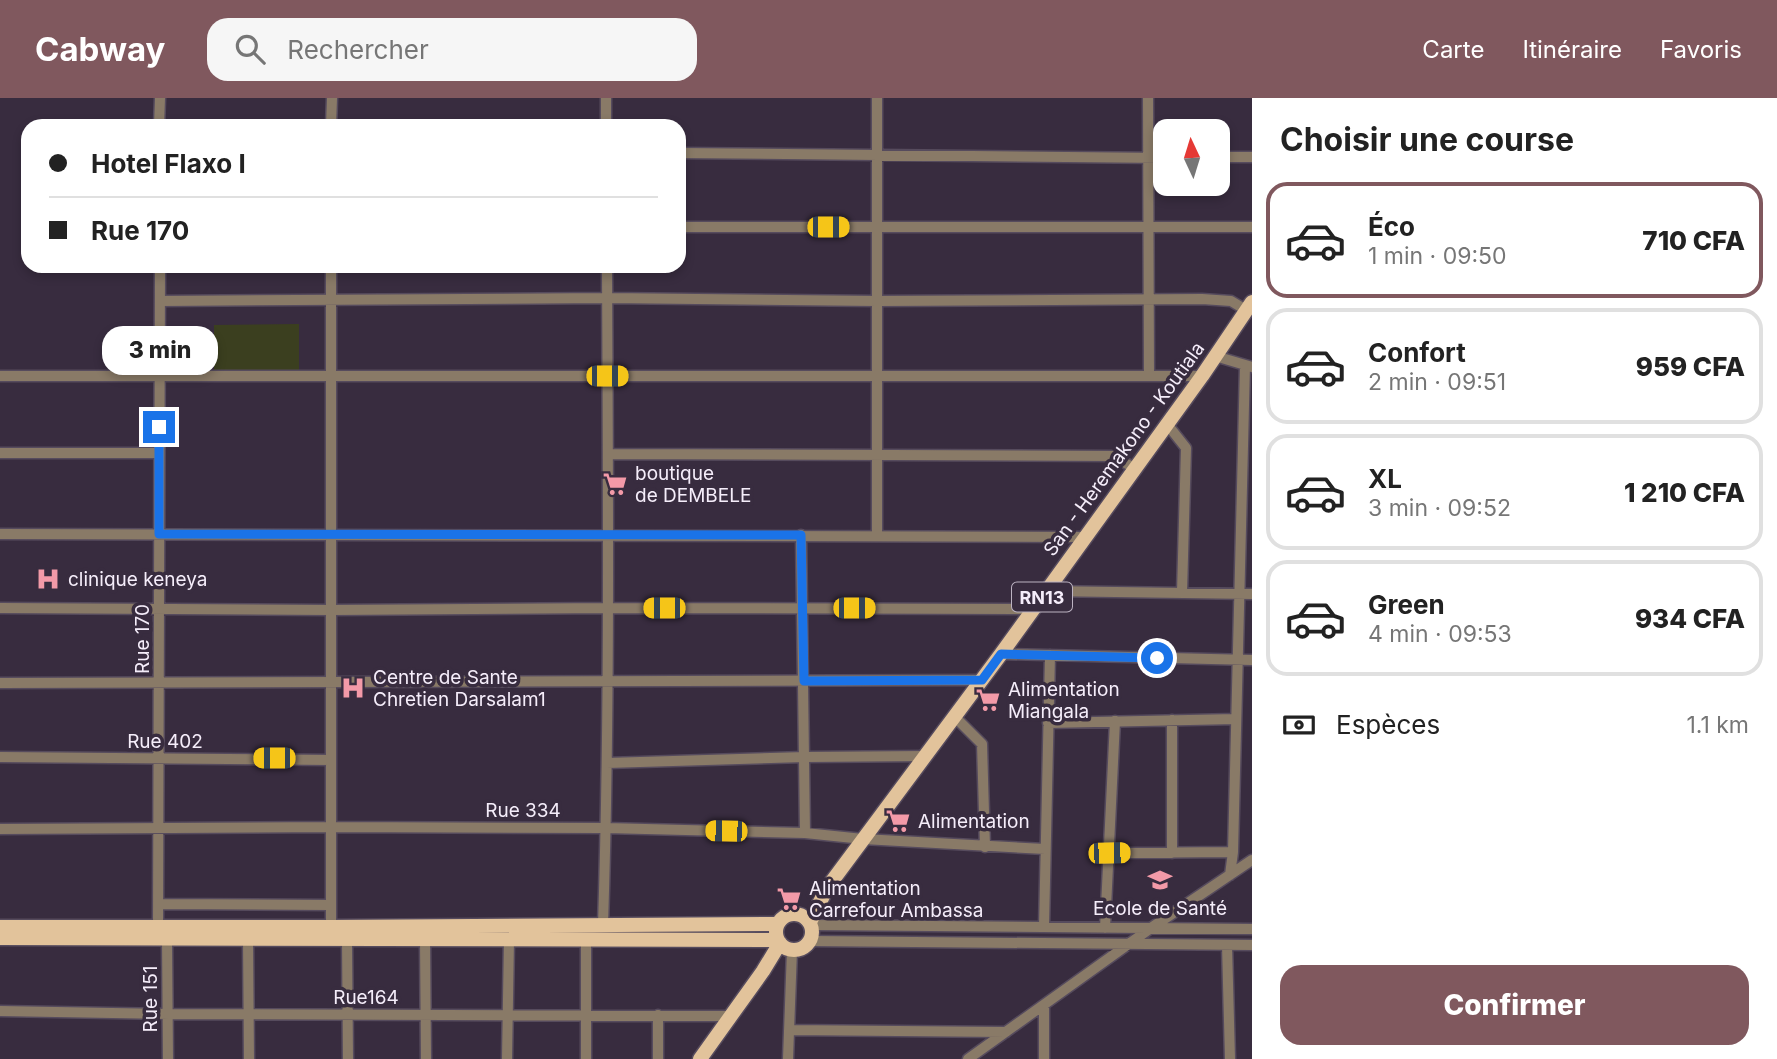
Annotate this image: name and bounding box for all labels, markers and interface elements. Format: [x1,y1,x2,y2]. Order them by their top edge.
search box [207,18,697,81]
text: Cabway [35,29,165,69]
icon: search [231,30,269,68]
text: Rechercher [287,34,429,65]
text: Carte [1422,35,1484,64]
text: Itinéraire [1522,35,1622,64]
text: Favoris [1660,35,1742,64]
north arrow [1153,119,1230,196]
map controls [1153,119,1230,196]
text: Choisir une course [1280,120,1574,159]
text: Hotel Flaxo I [91,148,246,179]
icon: car [1284,209,1347,272]
text: Éco [1368,211,1415,242]
text: Rue 170 [91,215,189,246]
car [808,217,850,238]
text: 710 CFA [1642,225,1745,256]
text: 1 min · 09:50 [1368,242,1507,270]
callout: 3 min [101,326,217,374]
icon: car [1284,335,1347,398]
text: 3 min [129,336,191,364]
text: Confort [1368,337,1466,368]
street label: San - Heremakono - Koutiala [1039,338,1209,560]
text: 959 CFA [1636,351,1745,382]
car [587,366,629,387]
text: 2 min · 09:51 [1368,368,1506,396]
route end [143,411,175,443]
icon: car [1284,461,1347,524]
place label: boutique de DEMBELE [635,462,751,507]
text: XL [1368,463,1402,494]
supermarket icon: boutique de DEMBELE [601,470,629,498]
text: 1 210 CFA [1624,477,1745,508]
text: 3 min · 09:52 [1368,494,1511,522]
hospital icon: clinique keneya [34,565,62,593]
place label: clinique keneya [68,568,207,591]
road number: RN13 [1012,583,1072,612]
icon: car [1284,587,1347,650]
text: Green [1368,589,1445,620]
car [644,598,686,619]
car [834,598,876,619]
text: 934 CFA [1635,603,1745,634]
street label: Rue 170 [131,604,154,674]
text: 4 min · 09:53 [1368,620,1512,648]
route start [1141,642,1173,674]
place label: Centre de Sante Chretien Darsalam1 [373,666,546,711]
hospital icon: Centre de Sante Chretien Darsalam1 [339,674,367,702]
place label: Alimentation Miangala [1008,678,1120,723]
supermarket icon: Alimentation Miangala [974,686,1002,714]
icon: cash [1280,706,1318,744]
text: Espèces [1336,709,1440,740]
text: 1.1 km [1686,711,1749,739]
street label: Rue 402 [127,730,203,753]
car [254,748,296,769]
street label: Rue 334 [485,799,561,822]
supermarket icon: Alimentation [884,807,912,835]
place label: Alimentation [918,810,1030,833]
car [705,820,748,842]
car [1088,842,1131,864]
school or university icon: Ecole de Santé [1146,866,1174,894]
place label: Alimentation Carrefour Ambassa [809,877,983,922]
supermarket icon: Alimentation Carrefour Ambassa [775,885,803,913]
place label: Ecole de Santé [1093,897,1227,920]
button: Confirmer [1280,965,1749,1045]
street label: Rue 151 [139,966,162,1032]
street label: Rue164 [333,986,399,1009]

